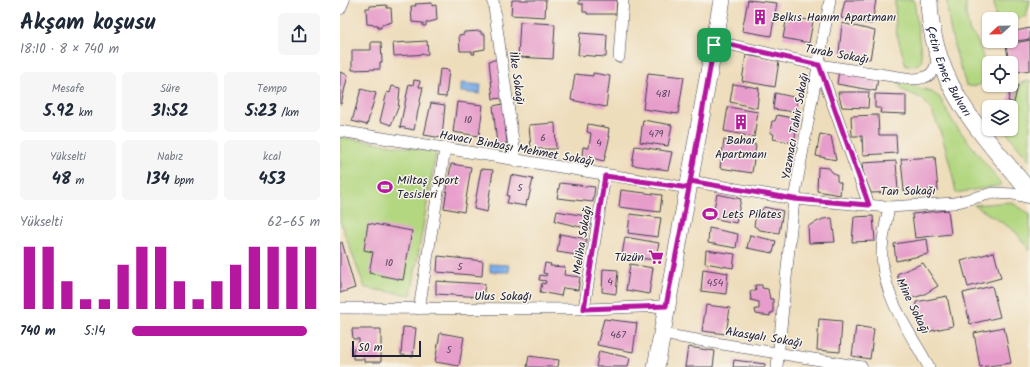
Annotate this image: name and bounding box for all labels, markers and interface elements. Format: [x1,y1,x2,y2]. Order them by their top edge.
text: Akşam koşusu [20,6,156,41]
building icon: Belkıs Hanım Apartmanı [751,8,769,26]
place label: Belkıs Hanım Apartmanı [772,8,896,27]
north arrow [982,12,1018,48]
map controls [982,12,1018,136]
button: share [278,13,320,55]
street label: Çetin Emeç Bulvarı [921,24,976,121]
pin [697,28,731,62]
icon: arrive [703,34,725,56]
text: 18:10 · 8 × 740 m [20,39,119,60]
street label: Turab Sokağı [803,40,870,69]
street label: İlke Sokağı [503,50,530,106]
button: locate [982,56,1018,92]
street label: Yazmacı Tahir Sokağı [777,71,814,181]
text: Mesafe [52,80,84,98]
text: Süre [160,80,180,98]
text: Tempo [257,80,287,98]
house number: 481 [656,86,670,102]
text: 5.92 [43,98,74,125]
text: 31:52 [151,98,189,125]
text: 5:23 [245,98,277,125]
button: layers [982,100,1018,136]
text: km [74,104,93,122]
text: /km [277,104,299,122]
house number: 10 [464,112,472,128]
building icon: Bahar Apartmanı [732,113,750,131]
street label: Havacı Binbaşı Mehmet Sokağı [438,126,596,171]
house number: 479 [649,126,664,142]
house number: 6 [540,130,546,146]
place label: Bahar Apartmanı [715,131,767,164]
house number: 4 [596,135,602,151]
text: Yükselti [50,148,86,166]
text: Nabız [157,148,183,166]
text: kcal [263,148,281,166]
text: 48 [52,166,71,193]
text: 134 [146,166,170,193]
text: 453 [258,166,286,193]
place label: Miltaş Sport Tesisleri [397,171,459,204]
text: m [71,172,84,190]
text: bpm [170,172,194,190]
sports icon: Miltaş Sport Tesisleri [376,178,394,196]
house number: 5 [517,180,523,196]
street label: Tan Sokağı [880,182,936,201]
street label: Meliha Sokağı [568,204,597,276]
sports icon: Lets Pilates [701,205,719,223]
place label: Lets Pilates [722,205,782,224]
text: Yükselti [20,212,63,233]
text: 62–65 m [268,212,320,233]
place label: Tüzün [614,248,644,267]
supermarket icon: Tüzün [647,248,665,266]
house number: 10 [385,255,393,271]
house number: 5 [457,259,463,275]
house number: 4 [607,274,613,290]
house number: 454 [707,275,724,291]
street label: Mine Sokağı [891,275,934,338]
street label: Ulus Sokağı [474,287,532,306]
text: 740 m [20,321,56,342]
text: 5:14 [84,321,105,342]
street label: Akasyalı Sokağı [724,322,804,353]
house number: 467 [610,327,626,343]
scale bar [352,339,421,358]
text: 50 m [358,339,383,357]
house number: 5 [446,342,452,358]

